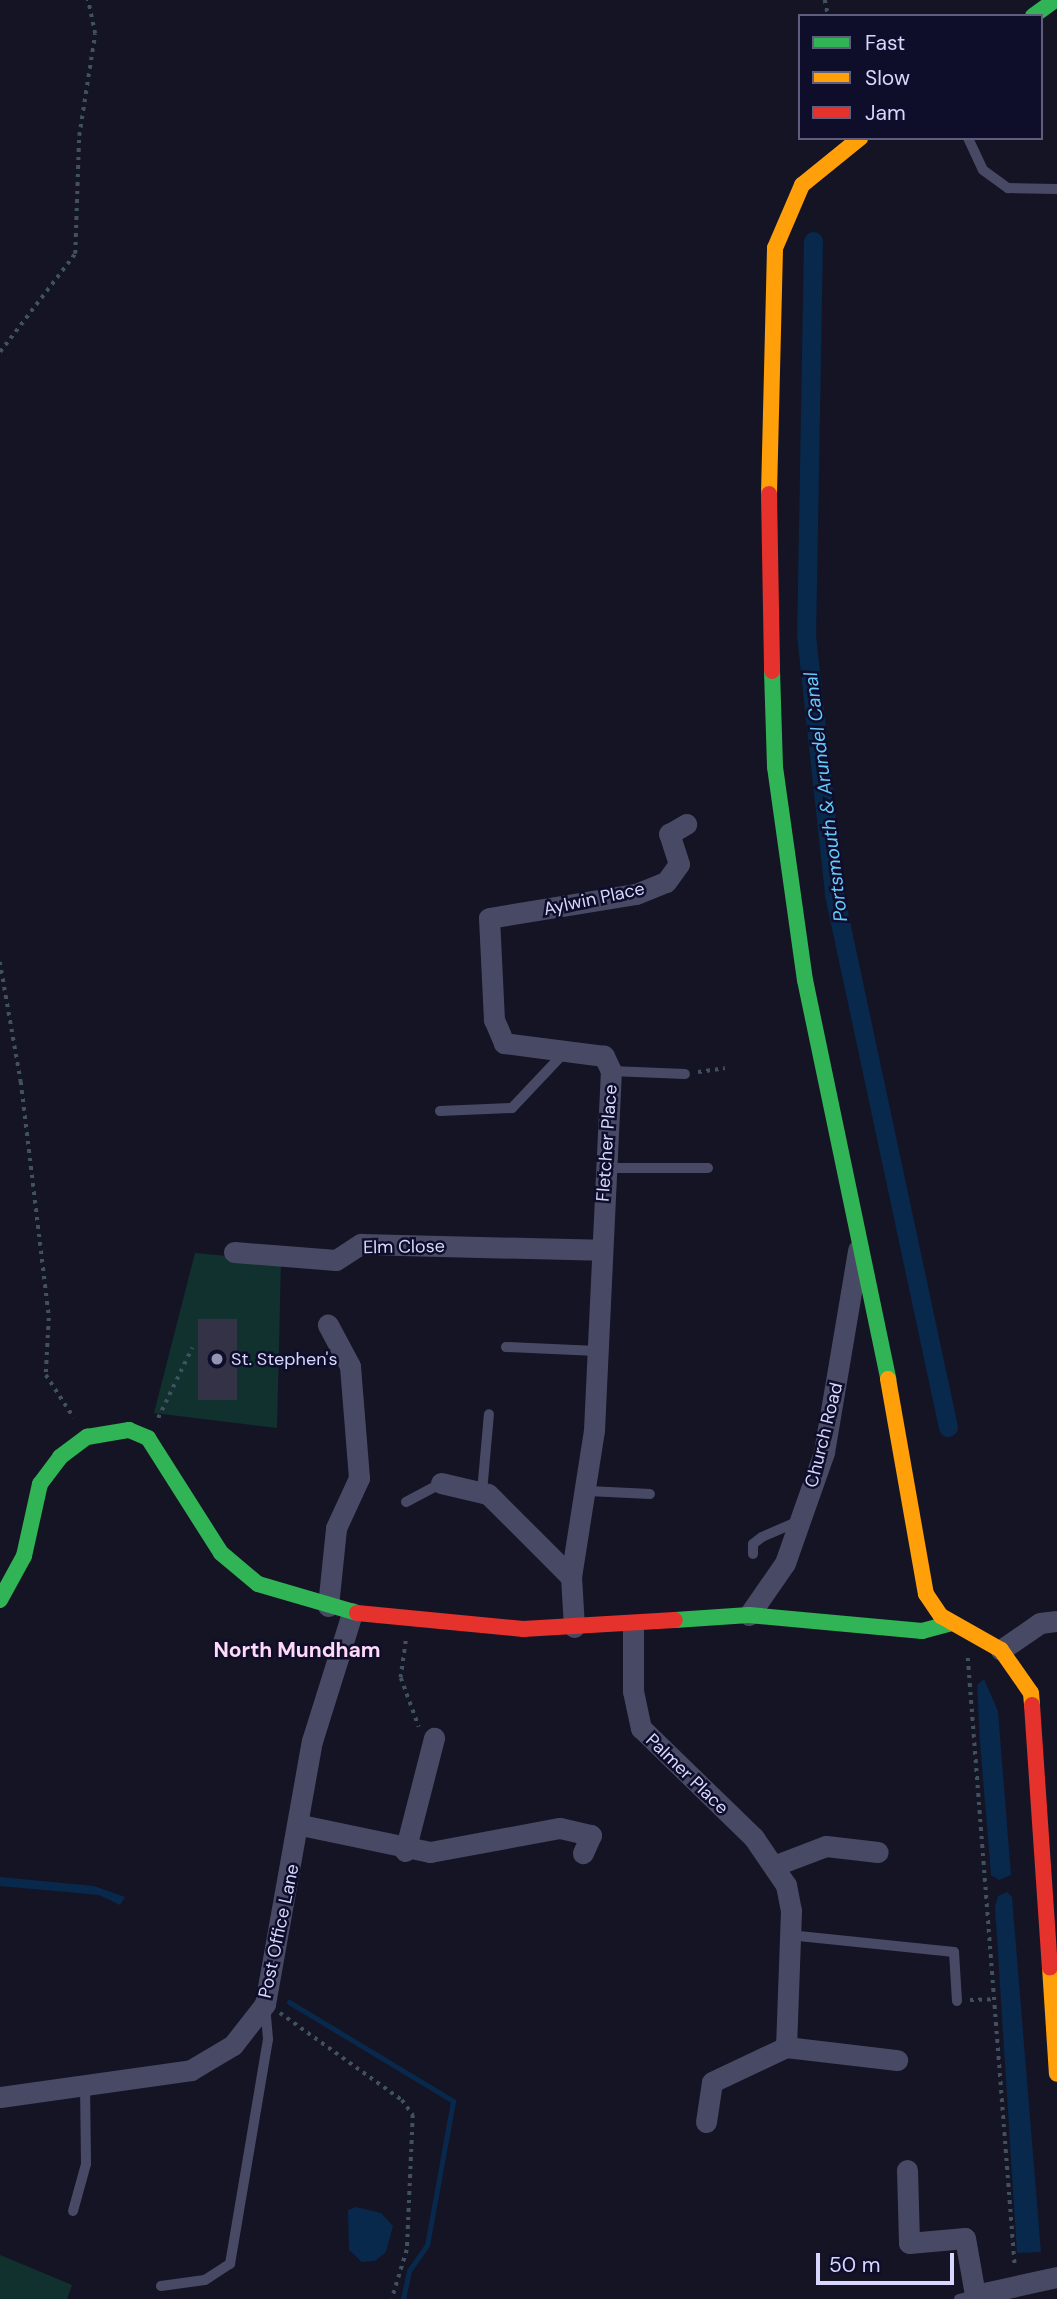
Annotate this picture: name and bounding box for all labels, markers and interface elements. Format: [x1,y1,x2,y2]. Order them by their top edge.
legend [798,14,1043,140]
text: Fast [865,29,905,57]
text: Slow [865,64,910,92]
text: Jam [865,99,906,127]
water label: Portsmouth & Arundel Canal [799,671,853,923]
street label: Aylwin Place [541,878,647,920]
street label: Fletcher Place [592,1084,622,1202]
street label: Elm Close [363,1235,445,1259]
place label: St. Stephen's [231,1348,337,1370]
marker: St. Stephen's [209,1351,225,1367]
street label: Church Road [801,1380,847,1490]
district label: North Mundham [213,1637,381,1663]
street label: Palmer Place [641,1729,733,1819]
street label: Post Office Lane [254,1862,304,2000]
scale bar [819,2240,957,2284]
text: 50 m [829,2251,880,2279]

